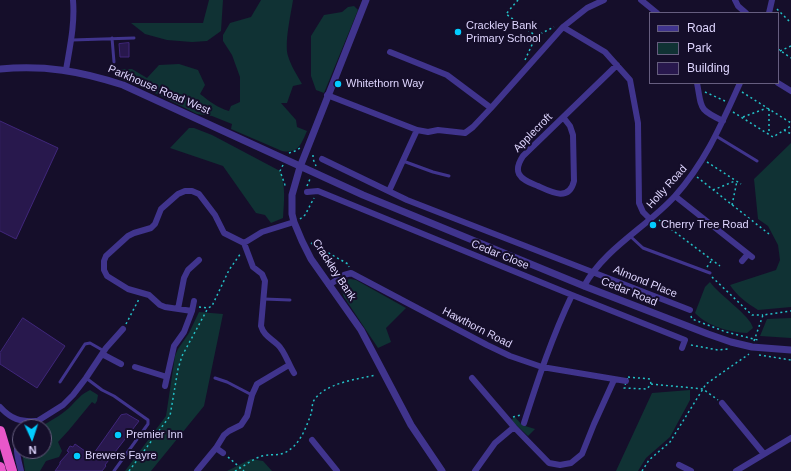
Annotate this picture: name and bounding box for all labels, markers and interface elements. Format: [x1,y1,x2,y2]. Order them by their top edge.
legend [649,12,779,84]
place label: Crackley Bank Primary School [466,19,541,45]
text: Road [687,21,716,35]
marker: Crackley Bank Primary School [453,27,463,37]
text: Park [687,41,712,55]
text: Building [687,61,730,75]
street label: Parkhouse Road West [106,62,212,118]
place label: Whitethorn Way [346,77,424,91]
marker: Whitethorn Way [333,79,343,89]
street label: Applecroft [511,111,555,155]
street label: Holly Road [644,163,690,211]
place label: Cherry Tree Road [661,218,749,232]
marker: Cherry Tree Road [648,220,658,230]
street label: Crackley Bank [309,237,359,303]
street label: Cedar Close [469,237,531,273]
street label: Almond Place [611,263,679,301]
street label: Cedar Road [599,275,659,309]
street label: Hawthorn Road [440,305,514,351]
north arrow [12,419,52,459]
place label: Premier Inn [126,428,183,442]
marker: Premier Inn [113,430,123,440]
text: N [28,444,37,456]
place label: Brewers Fayre [85,449,157,463]
marker: Brewers Fayre [72,451,82,461]

